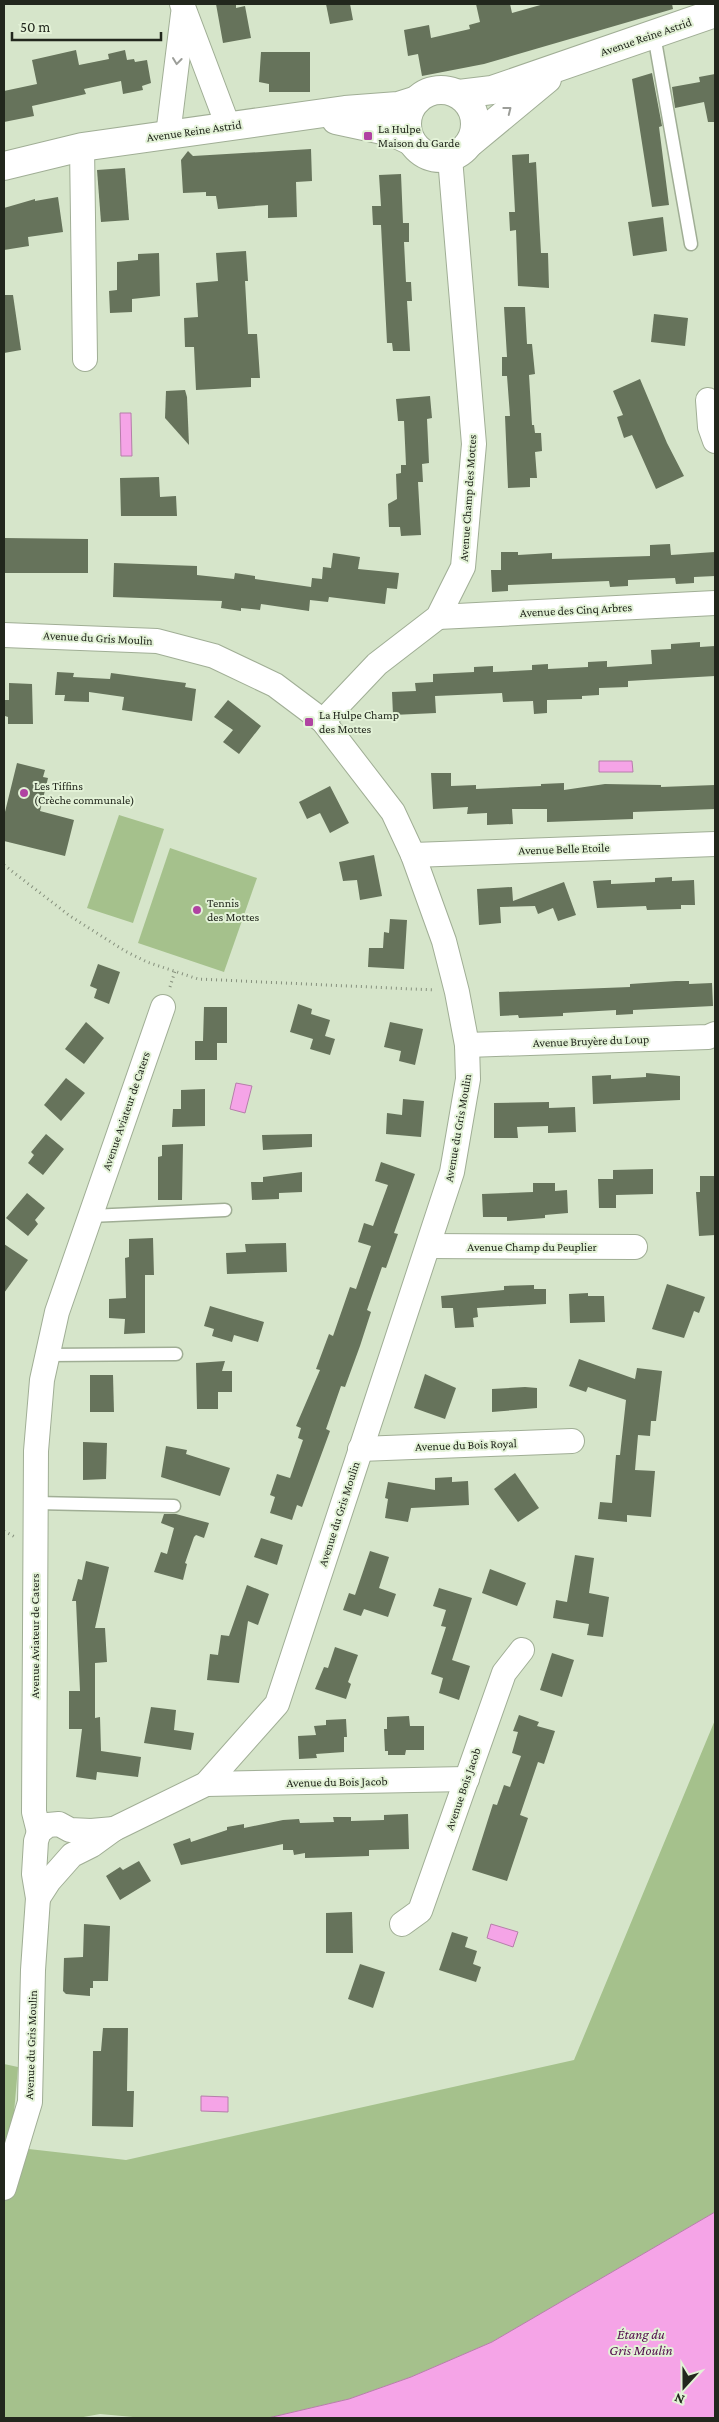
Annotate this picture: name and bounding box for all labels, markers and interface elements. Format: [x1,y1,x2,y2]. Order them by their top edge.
scale bar [12,10,161,42]
street label: Avenue Reine Astrid [598,15,694,59]
text: 50 m [20,19,50,35]
one-way arrow [172,57,183,65]
one-way arrow [502,106,511,115]
street label: Avenue Reine Astrid [146,117,243,145]
place label: La Hulpe Maison du Garde [378,122,460,150]
marker: La Hulpe Maison du Garde [362,130,374,142]
street label: Avenue Champ des Mottes [457,434,479,562]
street label: Avenue des Cinq Arbres [520,600,633,620]
street label: Avenue du Gris Moulin [43,628,154,648]
place label: La Hulpe Champ des Mottes [319,708,399,736]
marker: La Hulpe Champ des Mottes [303,716,315,728]
place label: Les Tiffins (Crèche communale) [34,779,134,807]
marker: Les Tiffins (Crèche communale) [18,787,30,799]
street label: Avenue Belle Etoile [518,840,610,858]
place label: Tennis des Mottes [207,896,260,924]
marker: Tennis des Mottes [191,904,203,916]
street label: Avenue Bruyère du Loup [533,1032,649,1050]
street label: Avenue Aviateur de Caters [99,1049,153,1172]
street label: Avenue du Gris Moulin [442,1072,474,1183]
street label: Avenue Champ du Peuplier [467,1240,597,1254]
street label: Avenue du Bois Royal [415,1436,517,1454]
street label: Avenue du Gris Moulin [315,1459,363,1568]
street label: Avenue Aviateur de Caters [28,1573,42,1698]
street label: Avenue Bois Jacob [442,1746,484,1832]
street label: Avenue du Bois Jacob [286,1774,388,1790]
street label: Avenue du Gris Moulin [22,1989,40,2100]
water label: Étang du Gris Moulin [609,2326,673,2358]
north arrow [659,2362,709,2412]
text: N [672,2390,687,2408]

